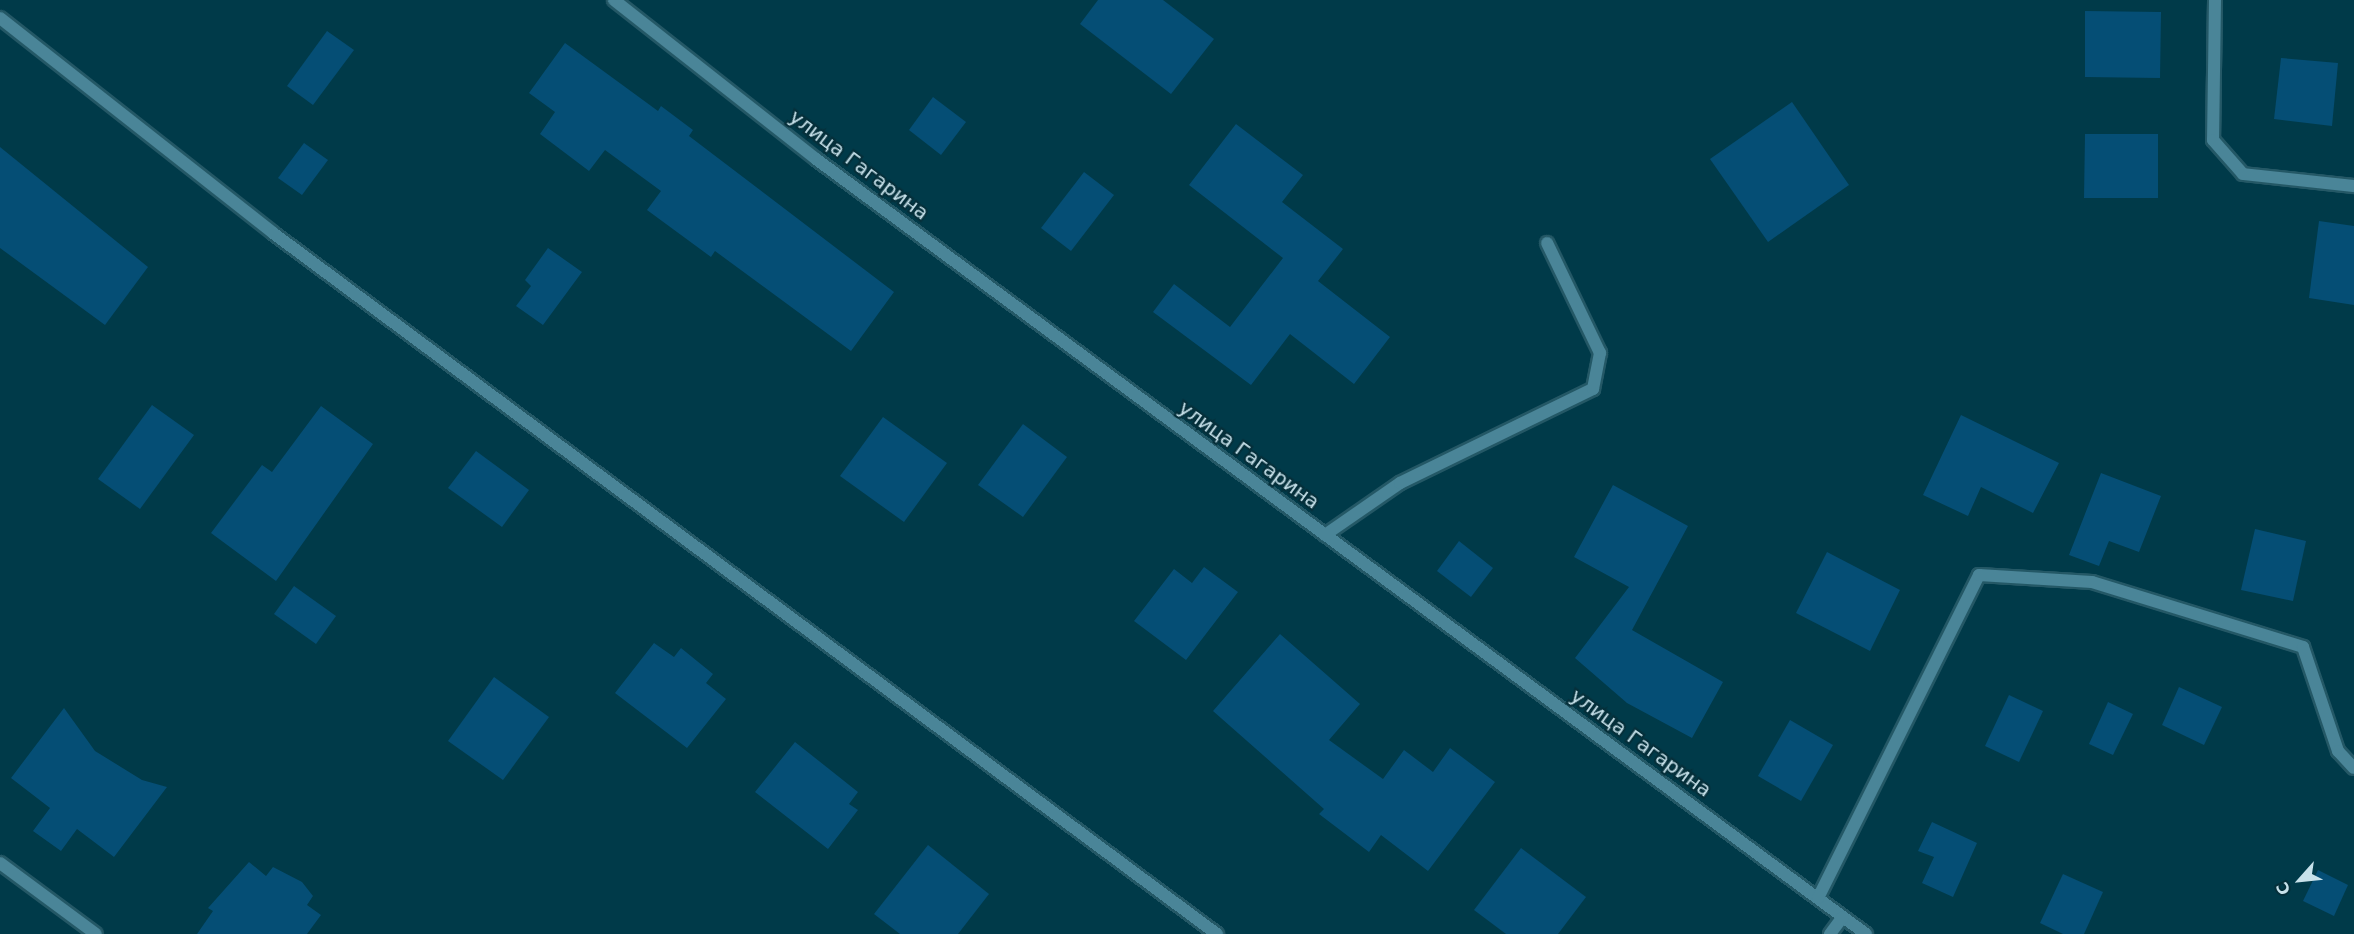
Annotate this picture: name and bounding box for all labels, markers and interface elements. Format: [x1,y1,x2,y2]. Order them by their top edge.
street label: улица Гагарина [785,105,933,225]
street label: улица Гагарина [1174,396,1324,514]
street label: улица Гагарина [1566,684,1716,802]
north arrow [2270,850,2330,910]
text: С [2272,879,2295,898]

